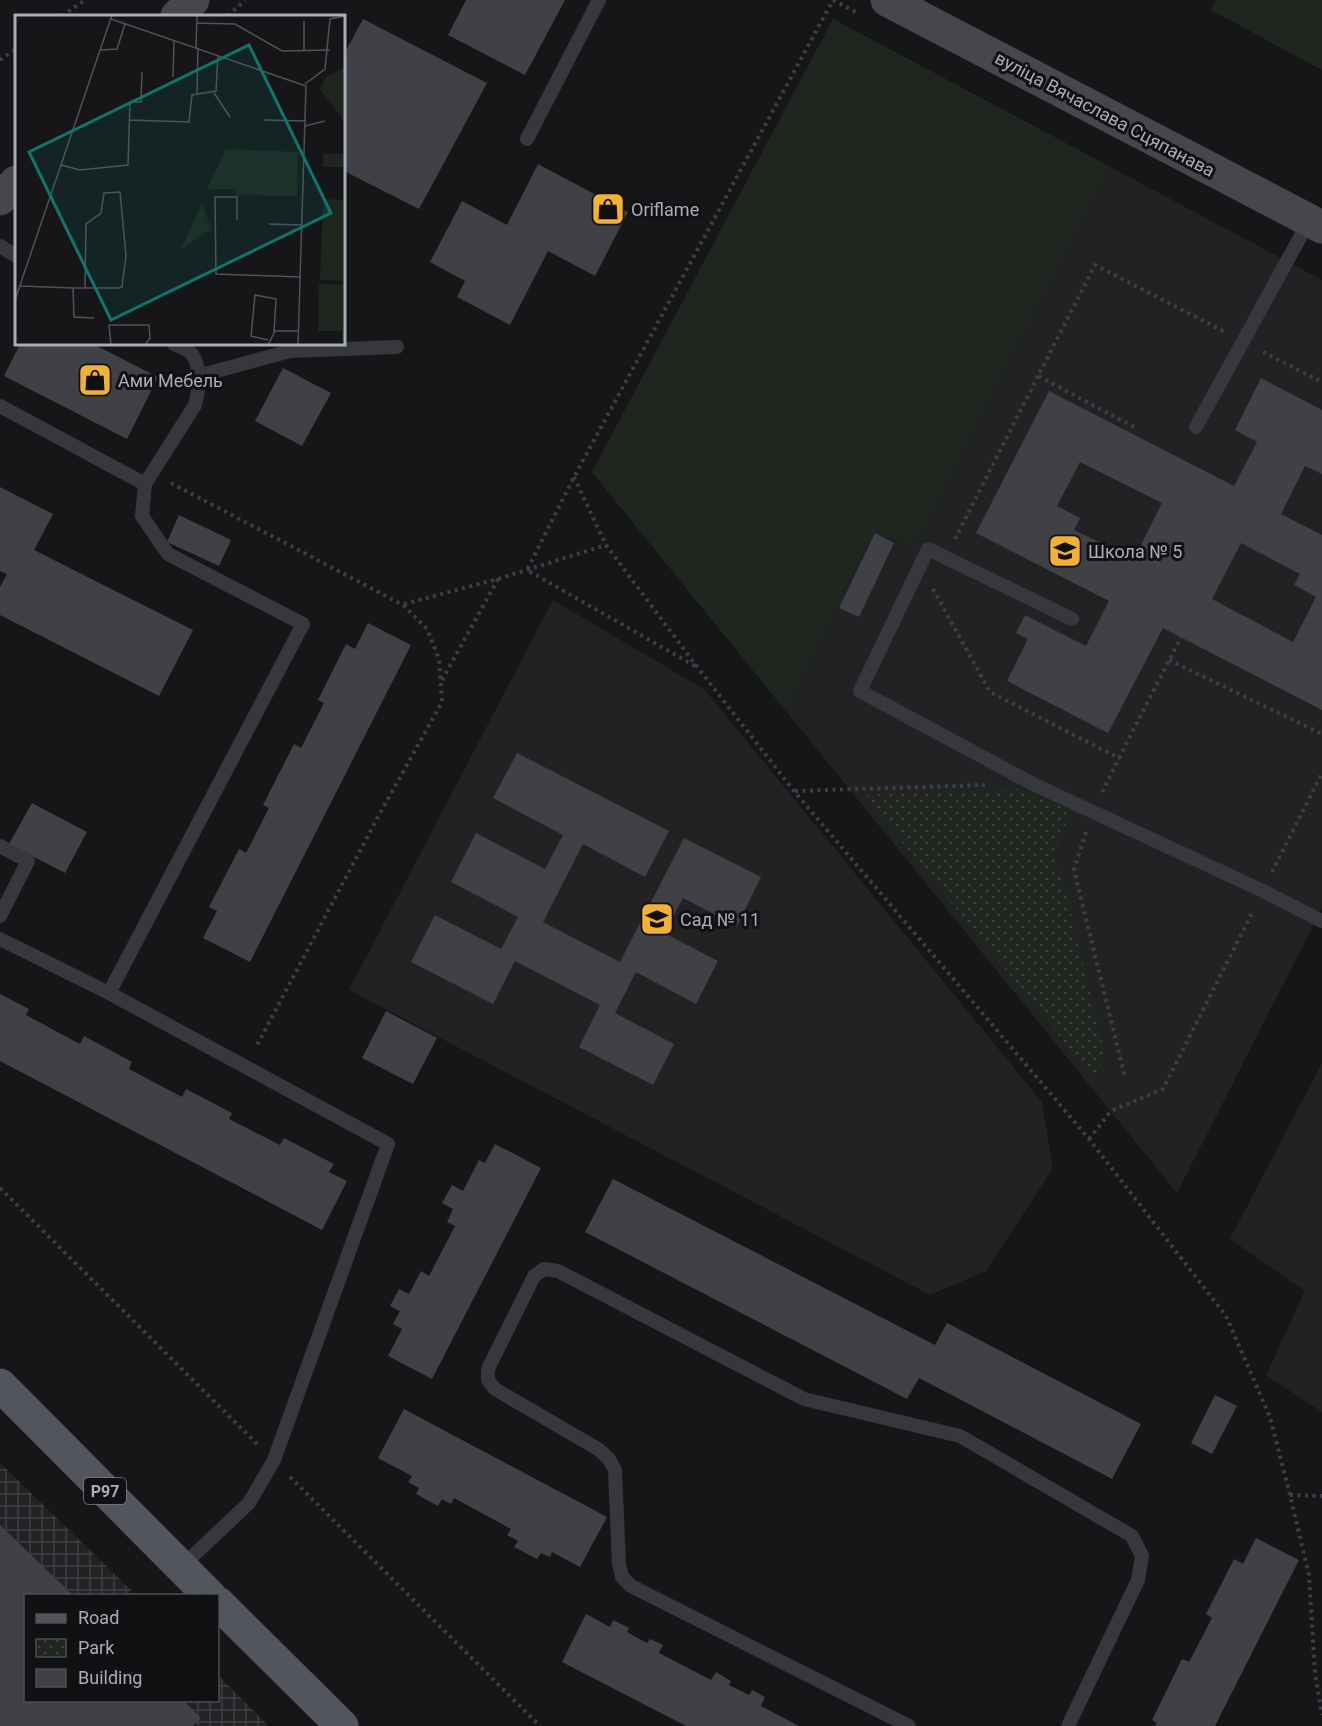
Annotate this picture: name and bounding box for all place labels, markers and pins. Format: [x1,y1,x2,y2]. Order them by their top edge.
shop icon: Oriflame [590,191,626,227]
place label: Oriflame [631,199,699,220]
shop icon: Ами Мебель [77,362,113,398]
place label: Ами Мебель [118,370,223,391]
school or university icon: Школа № 5 [1047,533,1083,569]
place label: Школа № 5 [1088,541,1182,562]
school or university icon: Сад № 11 [639,901,675,937]
place label: Сад № 11 [680,909,760,930]

